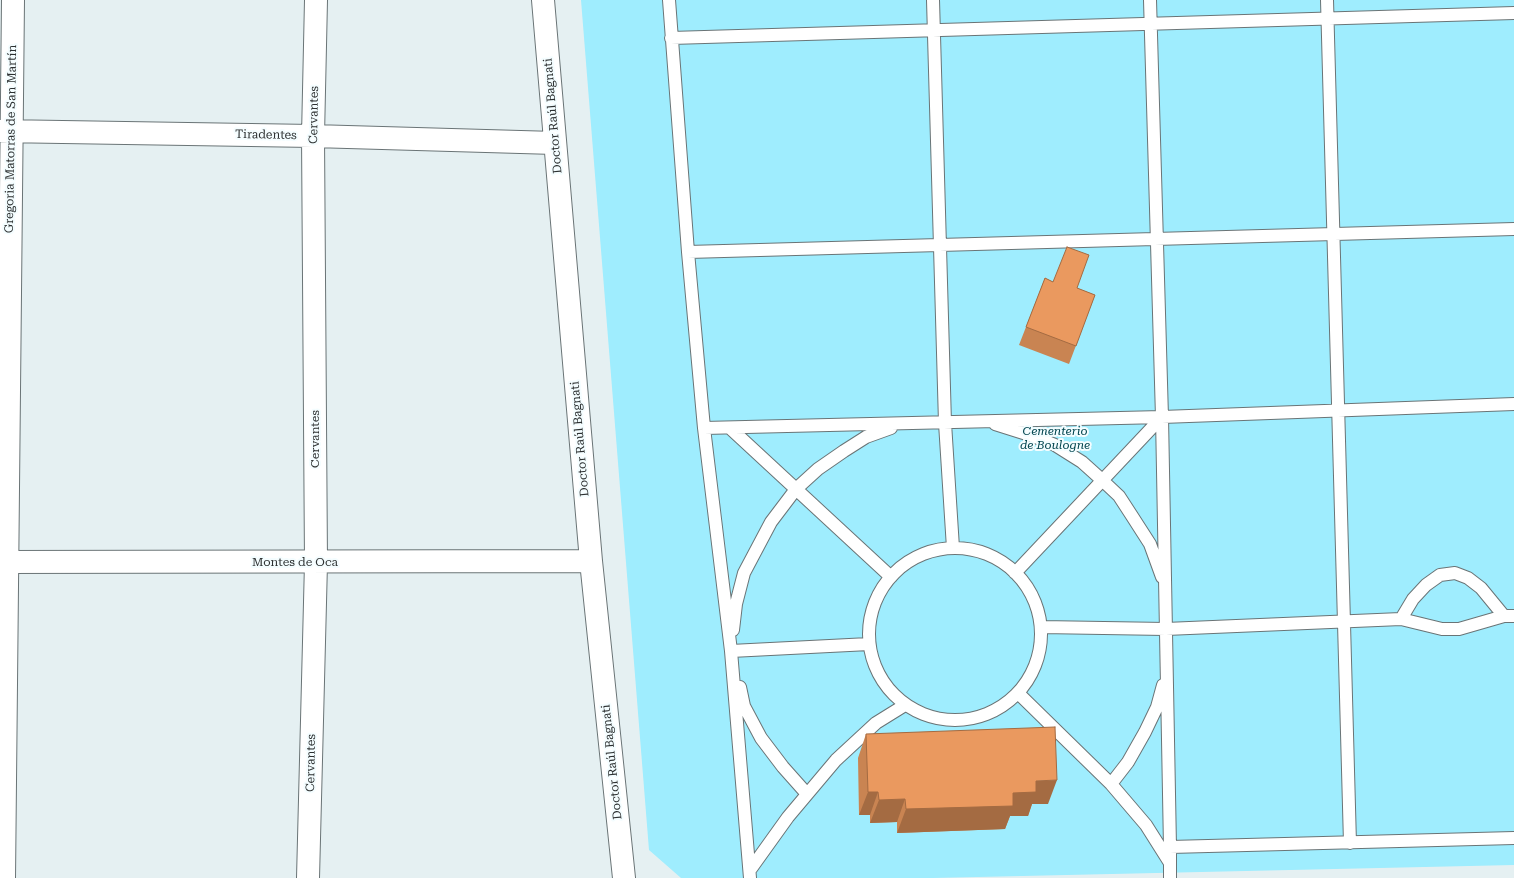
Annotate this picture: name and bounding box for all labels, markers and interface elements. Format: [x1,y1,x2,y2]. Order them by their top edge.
street label: Gregoria Matorras de San Martín [2,45,20,233]
street label: Doctor Raúl Bagnati [541,58,565,174]
street label: Cervantes [306,86,322,144]
street label: Tiradentes [235,127,297,143]
street label: Doctor Raúl Bagnati [568,381,592,497]
street label: Cervantes [308,410,322,468]
park label: Cementerio de Boulogne [1020,424,1090,452]
street label: Montes de Oca [252,555,338,569]
street label: Doctor Raúl Bagnati [599,704,625,820]
street label: Cervantes [303,734,319,792]

